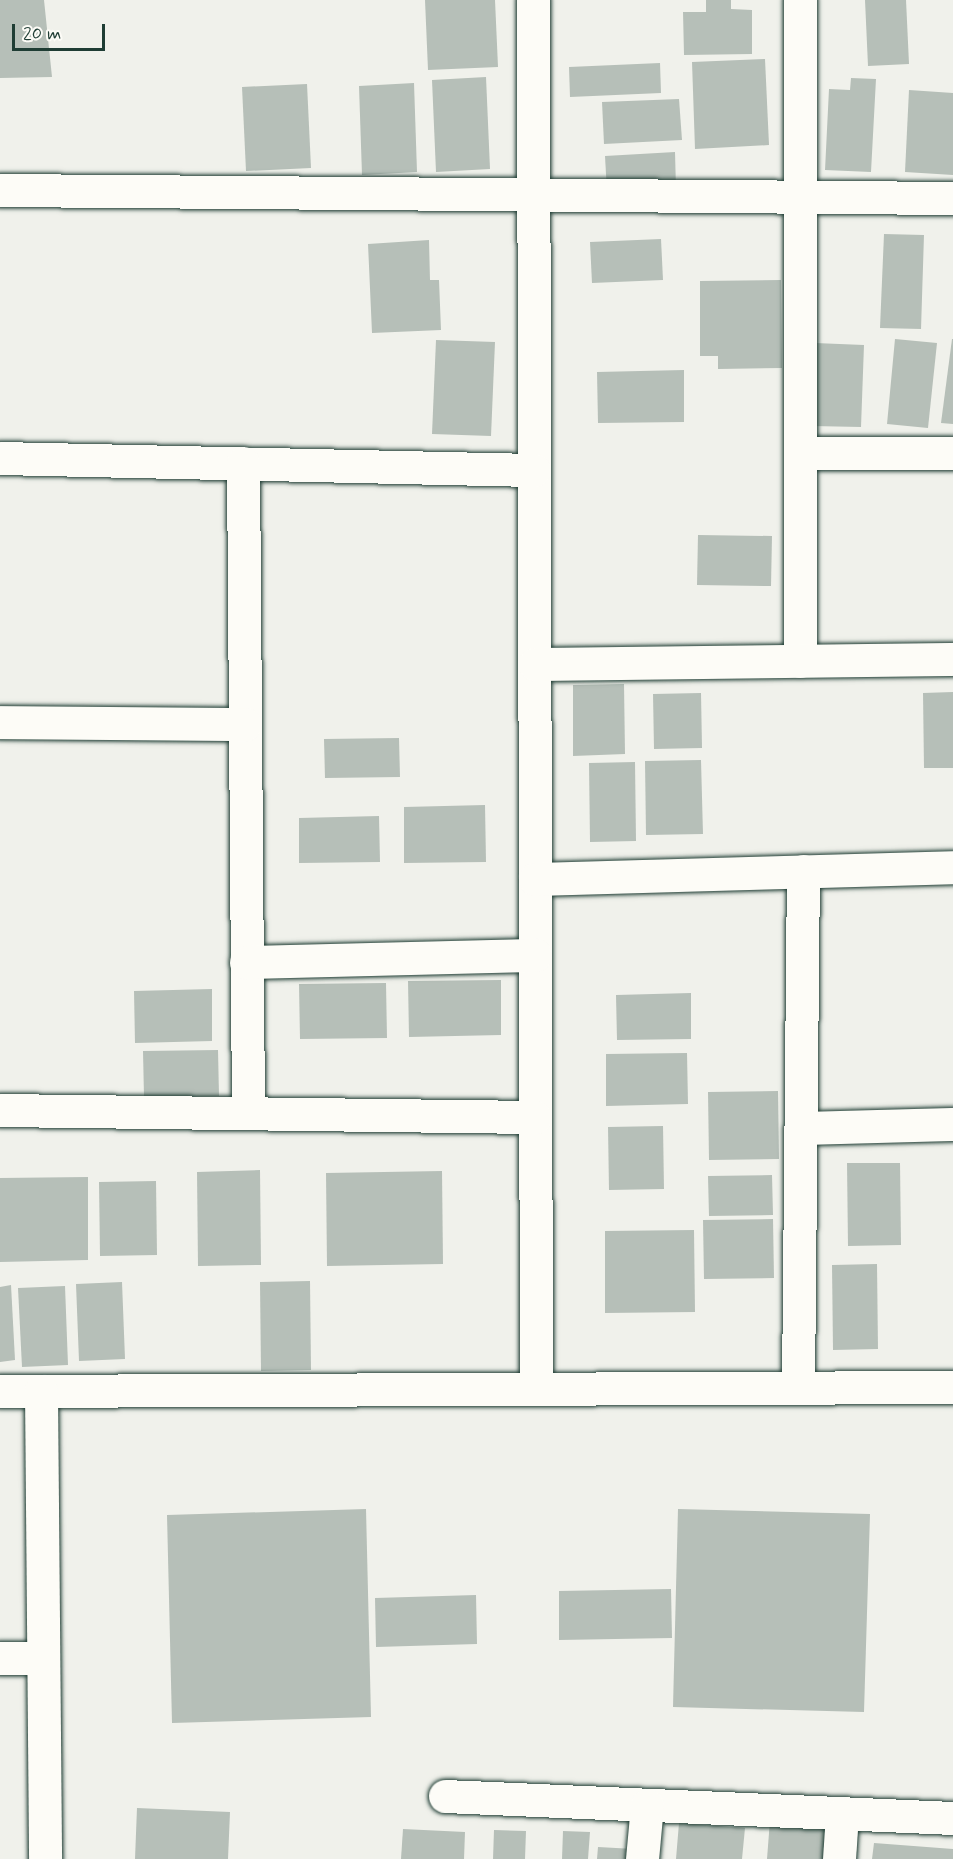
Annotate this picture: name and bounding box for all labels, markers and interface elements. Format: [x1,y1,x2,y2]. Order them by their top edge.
scale bar [15,12,108,50]
text: 20 m [23,22,61,46]

